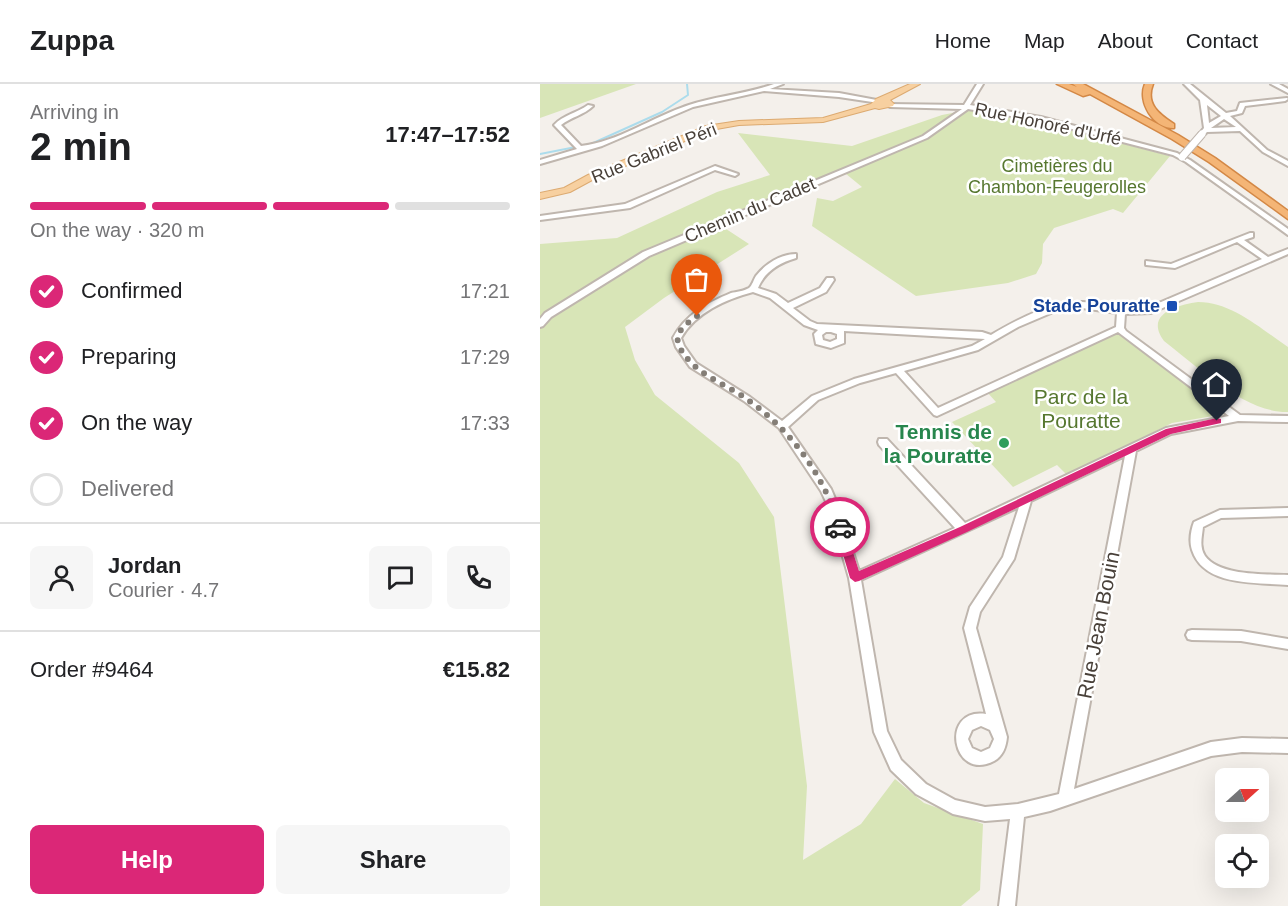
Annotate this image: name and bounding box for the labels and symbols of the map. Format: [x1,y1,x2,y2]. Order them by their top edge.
street label: Rue Honoré d'Urfé [973,99,1123,149]
street label: Rue Gabriel Péri [589,119,719,187]
park label: Cimetières du Chambon-Feugerolles [968,156,1146,197]
street label: Chemin du Cadet [682,173,818,247]
pin [671,254,722,316]
place label: Stade Pouratte [1033,296,1160,316]
marker: Stade Pouratte [1165,299,1179,313]
pin [1191,359,1242,421]
park label: Parc de la Pouratte [1034,385,1129,432]
place label: Tennis de la Pouratte [883,420,992,467]
marker: Tennis de la Pouratte [997,436,1011,450]
courier [810,497,870,557]
street label: Rue Jean Bouin [1072,549,1124,701]
north arrow [1215,768,1269,822]

